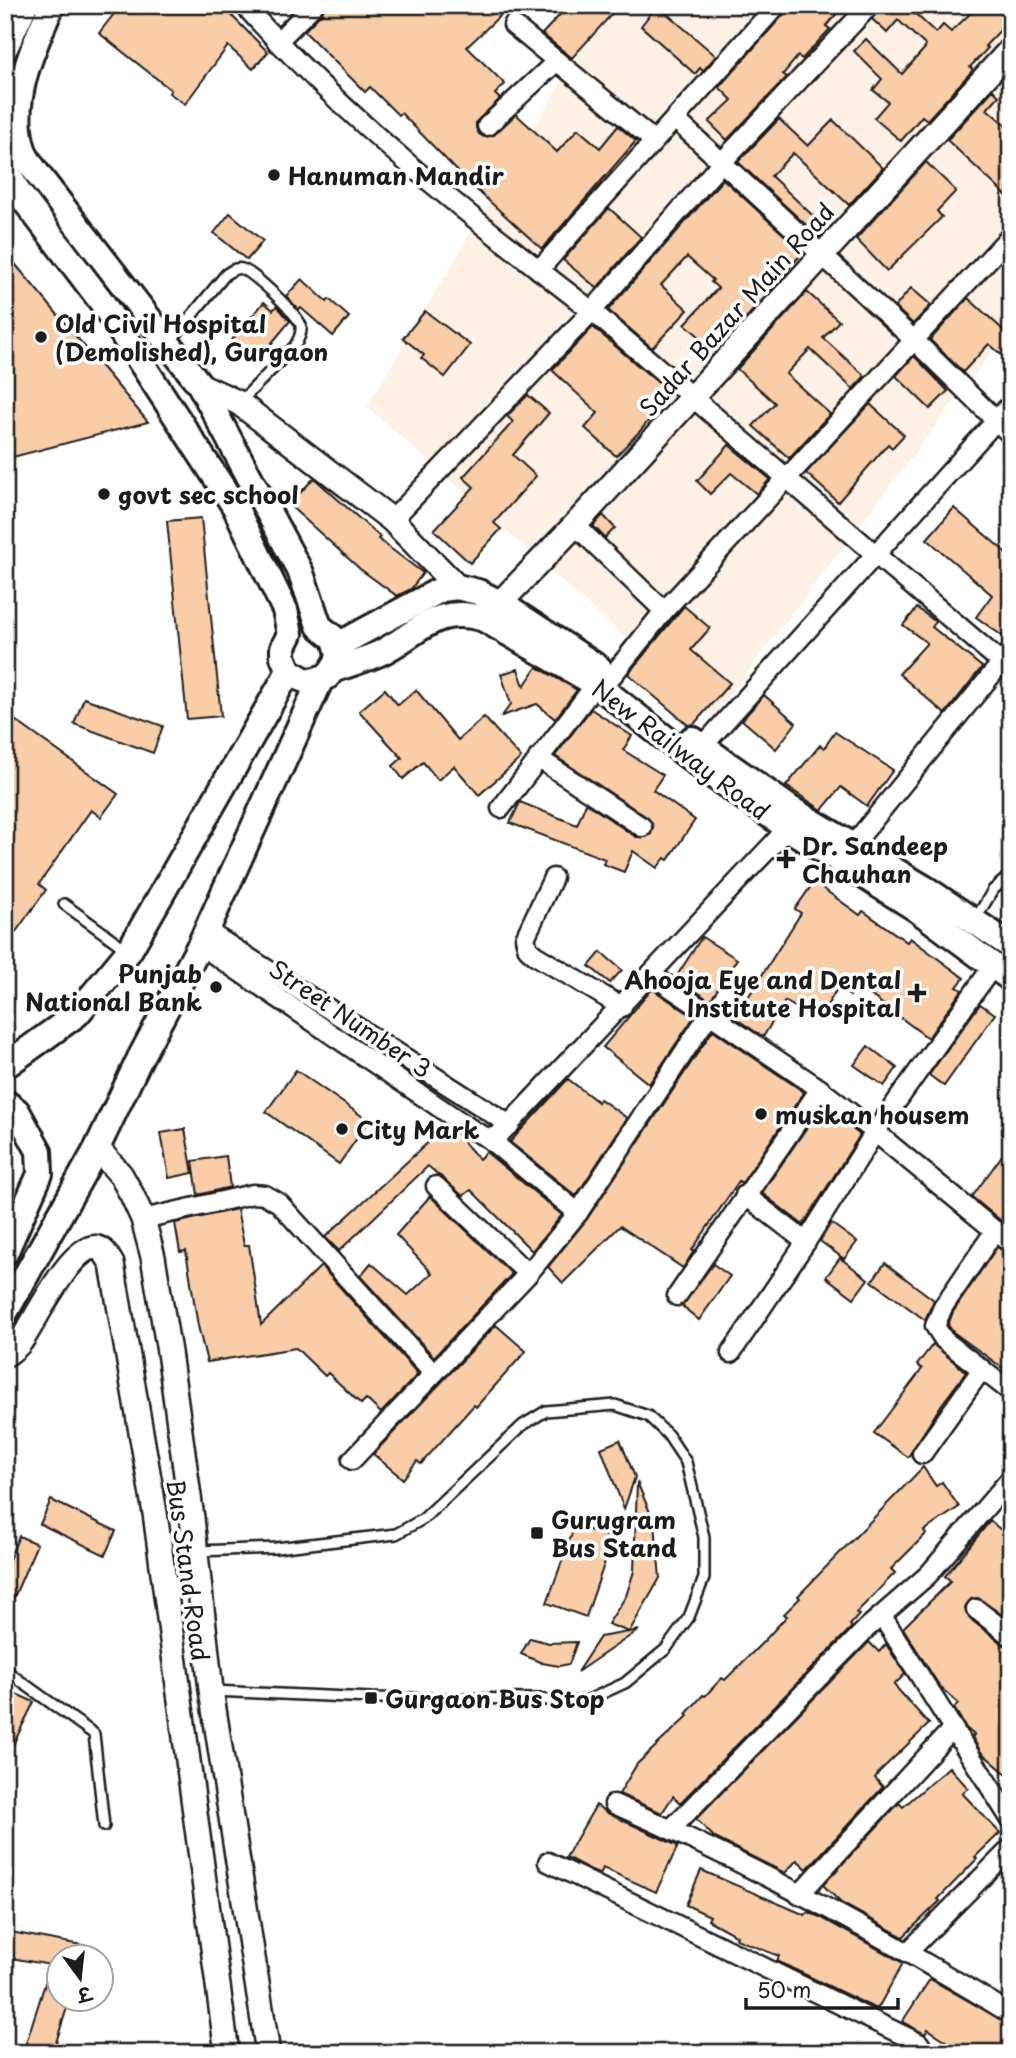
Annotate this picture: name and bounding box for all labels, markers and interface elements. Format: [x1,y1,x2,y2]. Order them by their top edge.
place label: Hanuman Mandir [288,157,504,193]
marker: Hanuman Mandir [266,167,282,183]
street label: Sadar Bazar Main Road [630,194,842,424]
place label: Old Civil Hospital (Demolished), Gurgaon [55,305,328,369]
marker: Old Civil Hospital (Demolished), Gurgaon [33,329,49,345]
place label: govt sec school [118,476,299,512]
marker: govt sec school [96,486,112,502]
street label: New Railway Road [584,670,778,828]
place label: Dr. Sandeep Chauhan [802,827,948,891]
marker: Dr. Sandeep Chauhan [776,849,796,869]
street label: Street Number 3 [262,950,440,1086]
place label: Punjab National Bank [25,955,202,1019]
place label: Ahooja Eye and Dental Institute Hospital [625,961,901,1025]
marker: Punjab National Bank [208,979,224,995]
marker: Ahooja Eye and Dental Institute Hospital [907,983,927,1003]
place label: muskan housem [775,1096,970,1132]
marker: muskan housem [753,1106,769,1122]
place label: City Mark [356,1111,480,1147]
marker: City Mark [334,1121,350,1137]
street label: Bus Stand Road [158,1477,220,1663]
place label: Gurugram Bus Stand [551,1501,677,1565]
marker: Gurugram Bus Stand [529,1525,545,1541]
place label: Gurgaon Bus Stop [385,1680,605,1716]
marker: Gurgaon Bus Stop [363,1690,379,1706]
north arrow [46,1942,116,2012]
scale bar [746,1967,899,2011]
text: 50 m [757,1973,811,2005]
text: उ [73,1980,96,2011]

